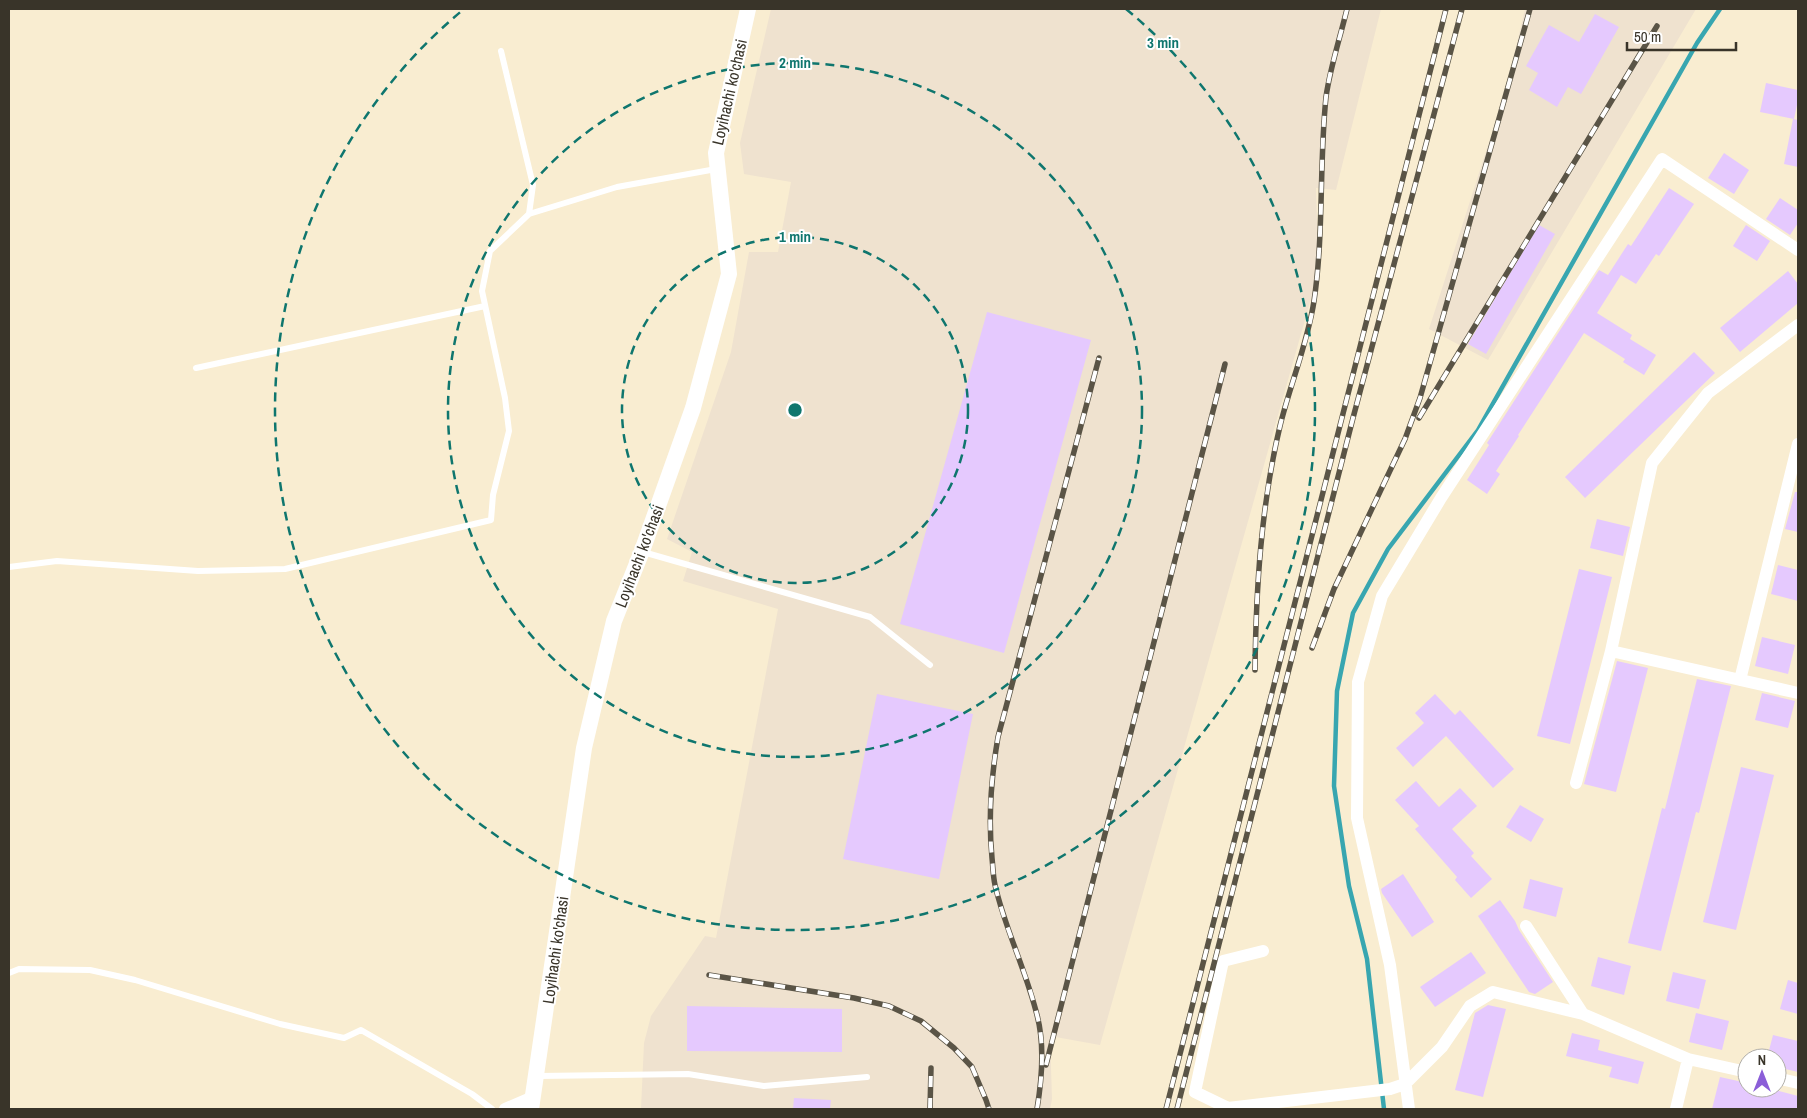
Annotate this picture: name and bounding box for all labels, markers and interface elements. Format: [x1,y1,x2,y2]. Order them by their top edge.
scale bar [1627,20,1736,52]
text: 50 m [1634,26,1661,47]
text: 3 min [1147,32,1179,53]
street label: Loyihachi ko'chasi [706,37,752,147]
text: 2 min [779,52,811,73]
text: 1 min [779,226,811,247]
centre of rings [786,401,804,419]
street label: Loyihachi ko'chasi [609,502,669,610]
street label: Loyihachi ko'chasi [537,895,573,1005]
north arrow [1737,1048,1787,1098]
text: N [1758,1051,1766,1069]

